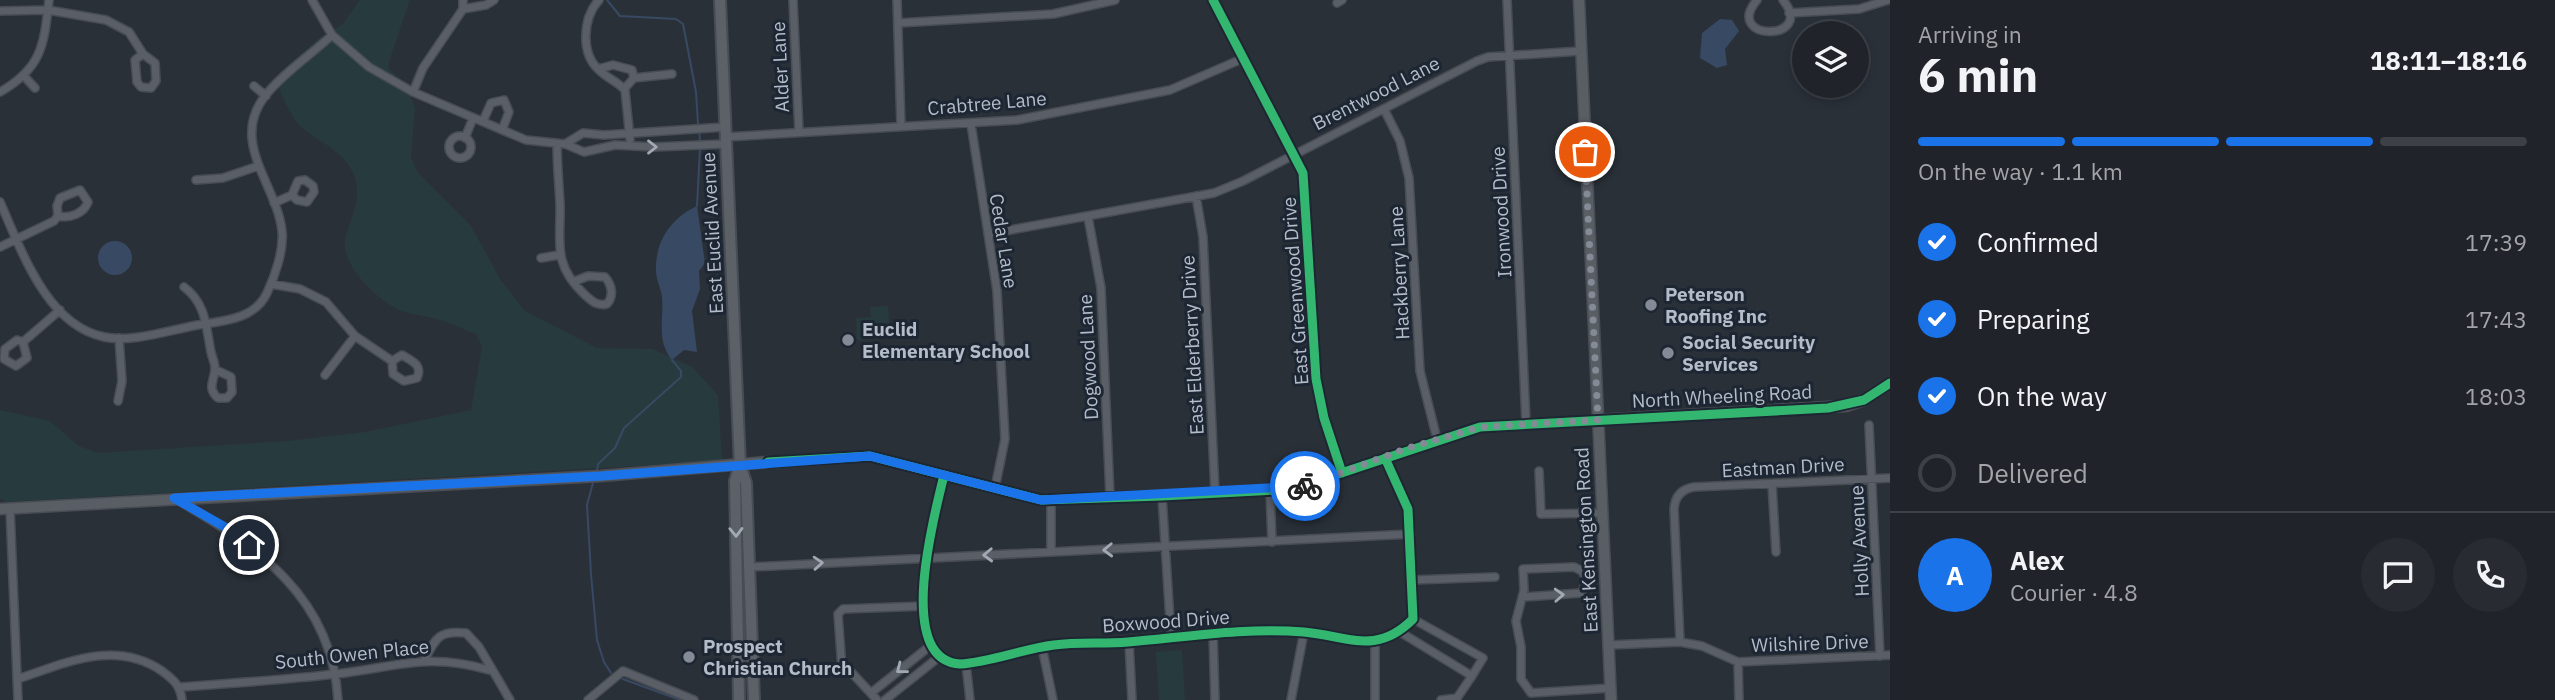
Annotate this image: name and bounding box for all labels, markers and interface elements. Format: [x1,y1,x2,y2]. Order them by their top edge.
text: Arriving in [1918,19,2022,49]
street label: Alder Lane [766,21,794,113]
map controls [1792,21,1869,98]
button: layers [1792,21,1869,98]
text: 18:11–18:16 [2370,43,2527,77]
text: 6 min [1918,45,2038,105]
street label: Brentwood Lane [1308,51,1444,135]
street label: Crabtree Lane [926,86,1048,120]
pin [1555,122,1615,182]
icon: bag [1566,133,1604,171]
one-way arrow [647,139,657,155]
street label: Ironwood Drive [1486,146,1516,278]
street label: East Euclid Avenue [696,152,728,314]
text: On the way · 1.1 km [1918,156,2123,186]
street label: Cedar Lane [985,192,1023,290]
street label: East Greenwood Drive [1276,196,1314,386]
street label: Hackberry Lane [1384,206,1414,340]
icon: check [1918,223,1956,261]
text: Confirmed [1977,225,2099,259]
text: 17:39 [2465,227,2527,257]
street label: East Elderberry Drive [1175,255,1209,435]
place label: Peterson Roofing Inc [1665,282,1767,328]
street label: Dogwood Lane [1073,294,1103,420]
marker: Peterson Roofing Inc [1643,297,1659,313]
icon: check [1918,300,1956,338]
text: Preparing [1977,302,2090,336]
text: 17:43 [2465,304,2527,334]
place label: Euclid Elementary School [862,317,1030,363]
place label: Social Security Services [1682,330,1816,376]
marker: Euclid Elementary School [840,332,856,348]
marker: Social Security Services [1660,345,1676,361]
icon: check [1918,377,1956,415]
street label: North Wheeling Road [1631,379,1813,413]
text: On the way [1977,379,2107,413]
text: 18:03 [2465,381,2527,411]
street label: East Kensington Road [1569,447,1603,633]
courier [1270,451,1340,521]
street label: Eastman Drive [1721,452,1845,482]
text: Delivered [1977,456,2088,490]
icon: bike [1286,467,1324,505]
street label: Holly Avenue [1844,485,1874,597]
pin [219,515,279,575]
icon: home [230,526,268,564]
one-way arrow [728,527,744,538]
button: chat [2361,538,2435,612]
button: phone [2453,538,2527,612]
one-way arrow [1102,543,1113,558]
text: Alex [2010,543,2064,577]
one-way arrow [982,548,993,563]
one-way arrow [813,556,824,571]
text: A [1946,558,1964,592]
text: Courier · 4.8 [2010,577,2138,607]
one-way arrow [1553,587,1564,602]
street label: Boxwood Drive [1101,605,1231,637]
street label: Wilshire Drive [1751,629,1869,657]
street label: South Owen Place [274,634,430,674]
place label: Prospect Christian Church [703,634,852,680]
marker: Prospect Christian Church [681,649,697,665]
one-way arrow [896,661,908,674]

